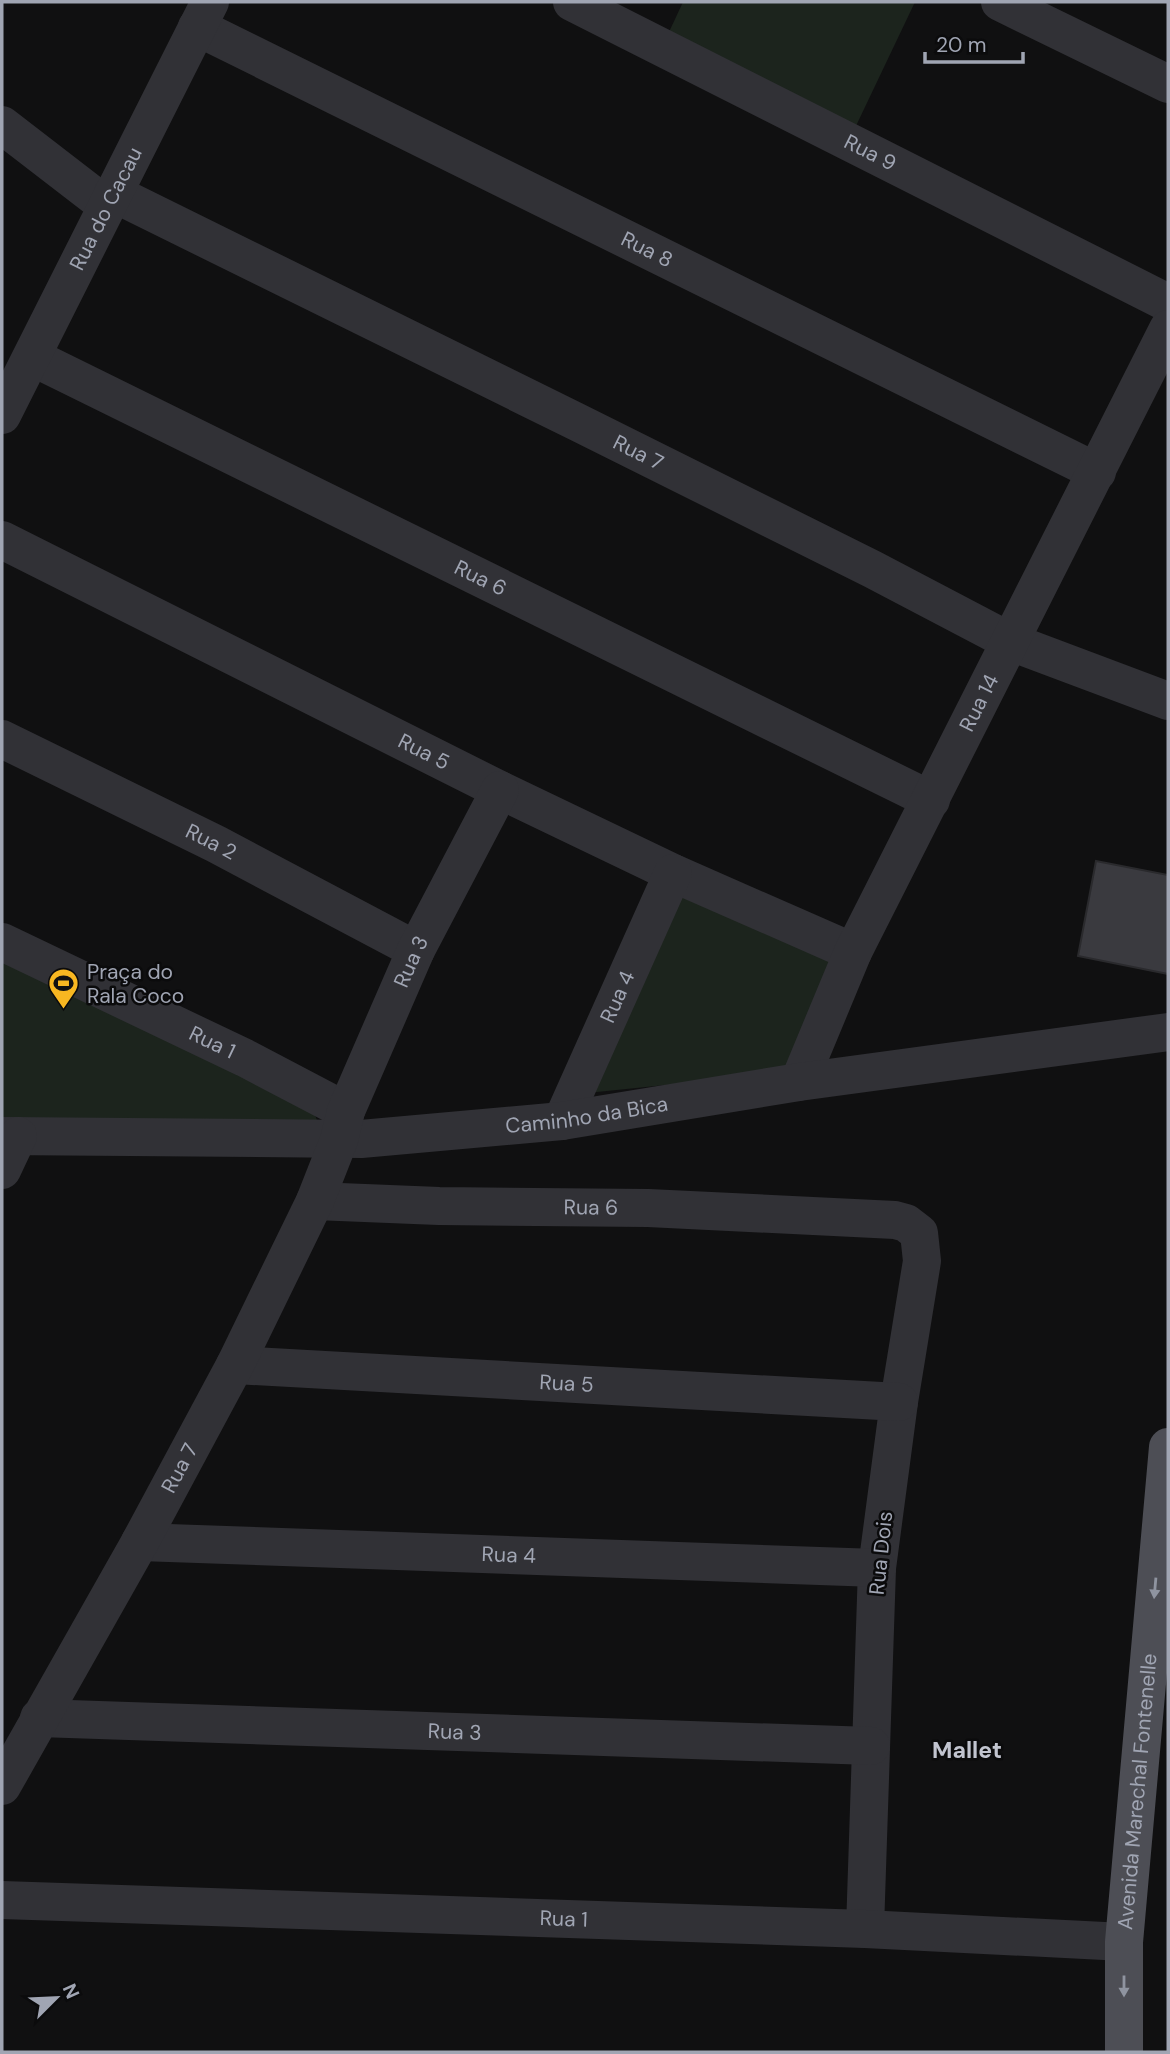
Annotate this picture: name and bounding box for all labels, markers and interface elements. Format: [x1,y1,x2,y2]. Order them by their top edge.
scale bar [925,21,1023,65]
text: 20 m [936,31,987,59]
street label: Rua 9 [839,128,901,177]
street label: Rua do Cacau [63,142,149,275]
street label: Rua 8 [616,225,678,274]
street label: Rua 7 [609,428,668,477]
street label: Rua 6 [450,553,511,603]
street label: Rua 14 [953,669,1005,736]
street label: Rua 5 [393,727,454,776]
street label: Rua 2 [181,817,242,866]
street label: Rua 3 [387,931,435,992]
place label: Praça do Rala Coco [87,958,184,1010]
street label: Rua 4 [594,966,642,1027]
sports icon: Praça do Rala Coco [47,967,81,1011]
street label: Rua 1 [185,1019,240,1065]
street label: Caminho da Bica [504,1090,670,1140]
street label: Rua 6 [563,1193,618,1222]
street label: Rua 5 [539,1368,594,1399]
street label: Rua 7 [155,1438,204,1498]
street label: Rua Dois [863,1510,899,1596]
street label: Rua 4 [481,1540,537,1570]
one-way arrow [1149,1577,1160,1599]
street label: Avenida Marechal Fontenelle [1111,1652,1164,1931]
street label: Rua 3 [427,1717,482,1747]
district label: Mallet [932,1735,1002,1765]
street label: Rua 1 [539,1904,588,1934]
north arrow [21,1963,91,2033]
one-way arrow [1118,1975,1130,1997]
text: N [57,1980,85,2003]

